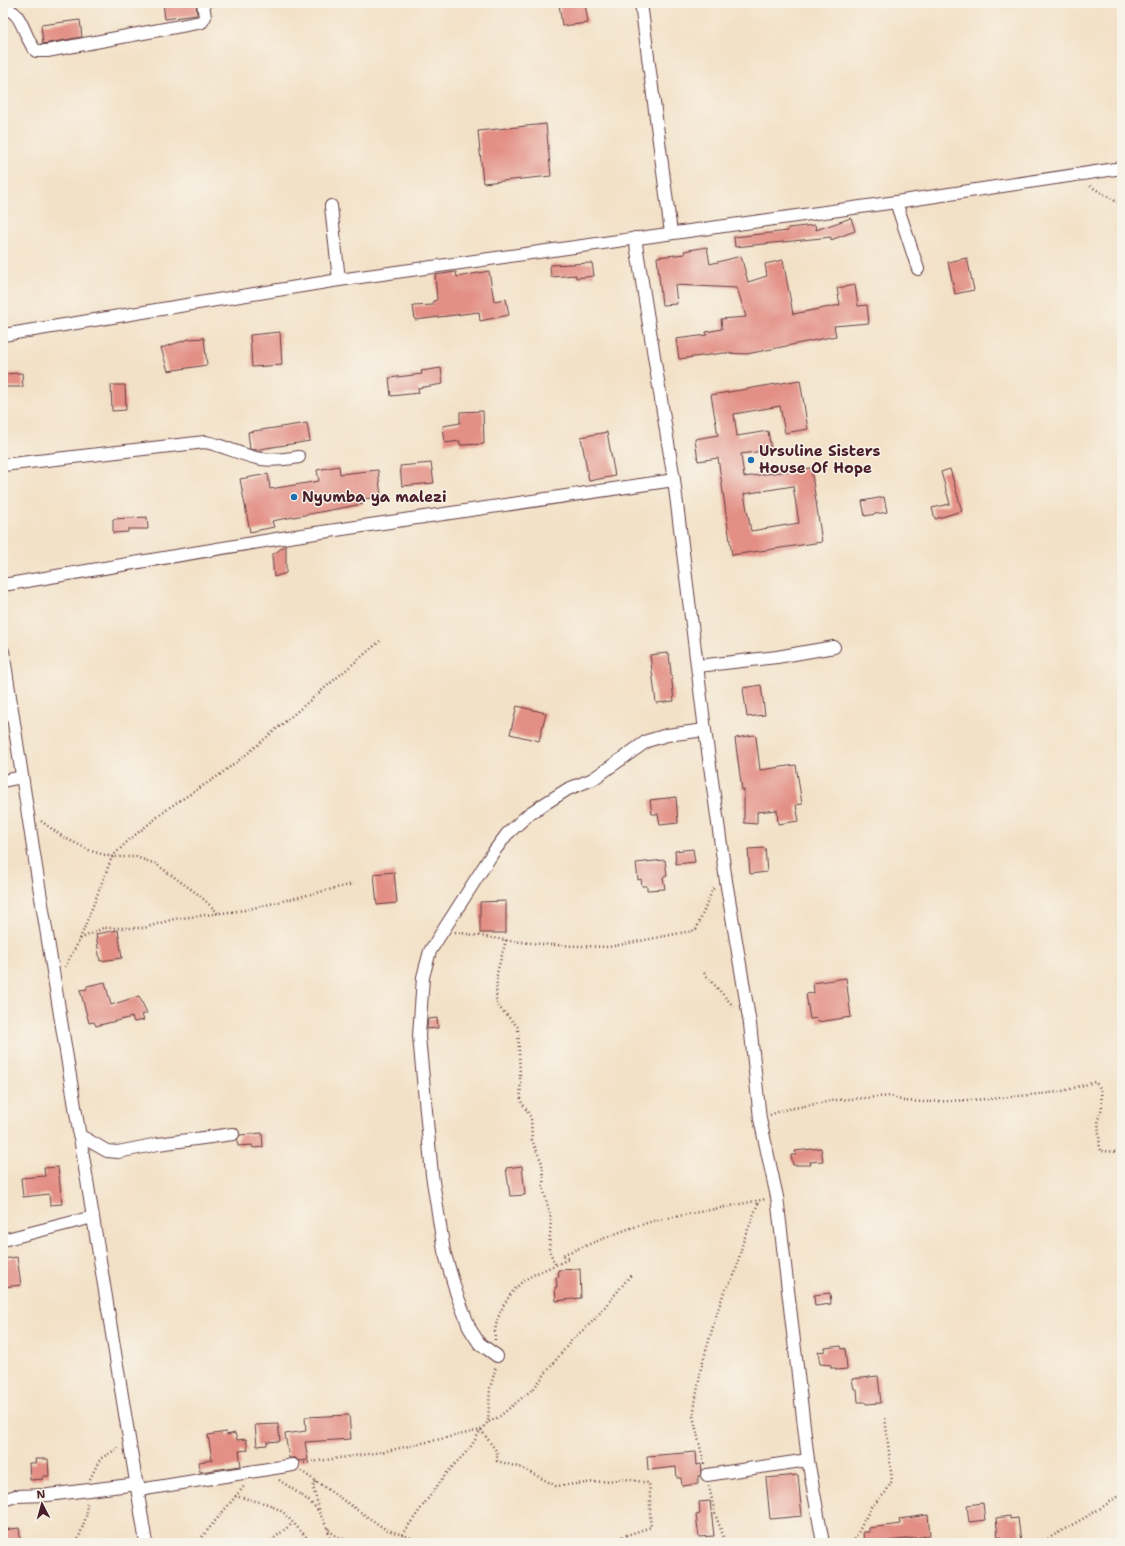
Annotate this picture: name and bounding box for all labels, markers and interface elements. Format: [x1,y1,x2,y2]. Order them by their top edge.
place label: Ursuline Sisters House Of Hope [759,441,881,478]
marker: Ursuline Sisters House Of Hope [746,455,756,465]
place label: Nyumba ya malezi [302,487,447,507]
marker: Nyumba ya malezi [289,492,299,502]
north arrow [22,1484,62,1524]
text: N [36,1487,46,1502]

